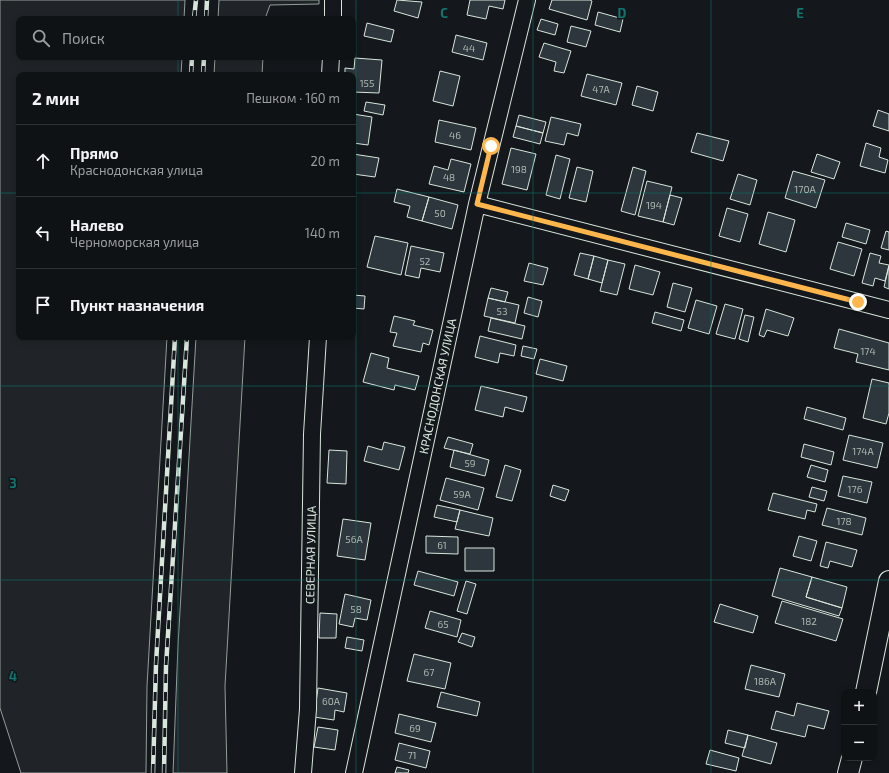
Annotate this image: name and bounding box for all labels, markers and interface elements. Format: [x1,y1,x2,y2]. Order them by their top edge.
text: C [440,5,448,21]
text: D [618,5,627,21]
text: E [796,5,804,21]
search box [16,16,356,60]
icon: search [30,27,52,49]
text: Поиск [62,29,105,47]
house number: 44 [463,42,475,54]
house number: 155 [360,77,374,89]
house number: 47А [592,83,611,95]
text: 2 мин [32,88,80,108]
text: Пешком · 160 m [246,90,340,106]
house number: 46 [449,129,461,141]
route start [482,137,500,155]
text: Прямо [70,144,119,162]
icon: ahead [32,150,54,172]
text: 20 m [311,153,340,169]
text: Краснодонская улица [70,162,203,178]
house number: 198 [511,163,527,175]
house number: 48 [443,171,455,183]
house number: 170А [794,183,816,195]
house number: 194 [646,199,662,211]
house number: 50 [434,207,446,219]
text: Налево [70,216,124,234]
icon: left [32,222,54,244]
text: 140 m [305,225,340,241]
text: Черноморская улица [70,234,199,250]
house number: 52 [420,255,431,267]
route end [849,293,867,311]
icon: arrive [32,294,54,316]
text: Пункт назначения [70,296,204,314]
house number: 53 [497,305,507,317]
street label: КРАСНОДОНСКАЯ УЛИЦА [416,316,458,455]
house number: 174 [860,345,876,357]
house number: 174А [852,445,875,457]
house number: 59 [464,457,476,469]
text: 3 [9,475,17,491]
house number: 176 [848,483,863,495]
house number: 59А [453,488,471,500]
street label: СЕВЕРНАЯ УЛИЦА [302,505,318,604]
house number: 178 [836,515,852,527]
house number: 56А [345,533,363,545]
house number: 61 [437,539,447,551]
house number: 58 [350,603,362,615]
house number: 182 [801,615,817,627]
house number: 65 [437,618,449,630]
house number: 67 [424,666,434,678]
text: 4 [9,668,17,684]
house number: 186А [754,675,777,687]
map controls [841,689,877,761]
button: + [841,689,877,725]
house number: 60А [322,695,341,707]
house number: 69 [409,722,421,734]
button: − [841,725,877,761]
house number: 71 [407,749,417,761]

